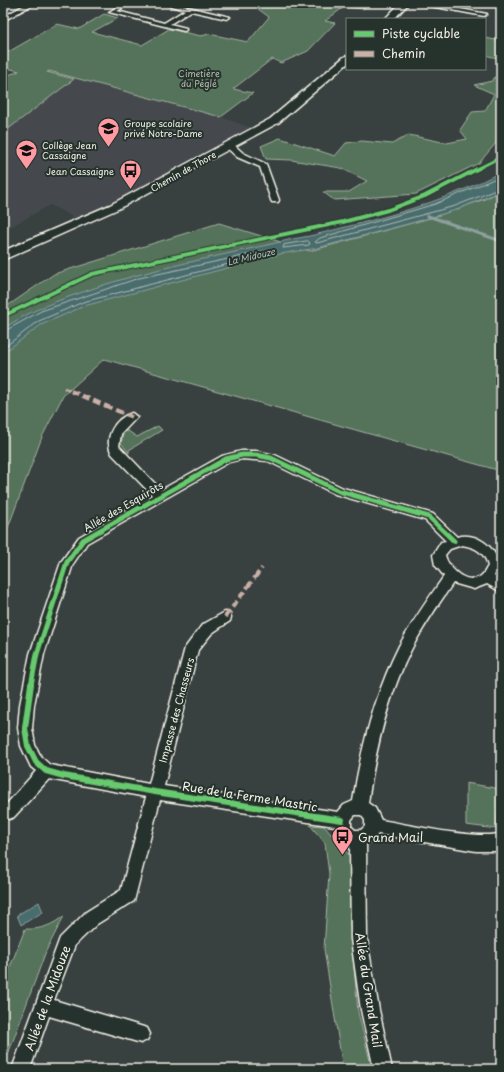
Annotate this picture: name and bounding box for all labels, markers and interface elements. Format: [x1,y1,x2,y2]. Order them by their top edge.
legend [346,18,486,70]
text: Piste cyclable [382,24,460,42]
text: Chemin [382,44,426,62]
park label: Cimetière du Péglé [178,66,220,90]
school or university icon: Groupe scolaire privé Notre-Dame [96,115,122,148]
place label: Groupe scolaire privé Notre-Dame [124,116,203,140]
school or university icon: Collège Jean Cassaigne [14,137,40,170]
place label: Collège Jean Cassaigne [42,138,97,162]
street label: Chemin de Thore [148,147,219,195]
bus stop icon: Jean Cassaigne [117,158,143,191]
place label: Jean Cassaigne [46,164,114,178]
water label: La Midouze [226,243,277,268]
street label: Allée des Esquirôts [80,477,166,535]
street label: Impasse des Chasseurs [155,655,197,764]
street label: Rue de la Ferme Mastric [181,776,319,816]
bus stop icon: Grand Mail [329,824,355,857]
place label: Grand Mail [358,828,423,846]
street label: Allée du Grand Mail [351,931,387,1049]
street label: Allée de la Midouze [20,942,75,1053]

